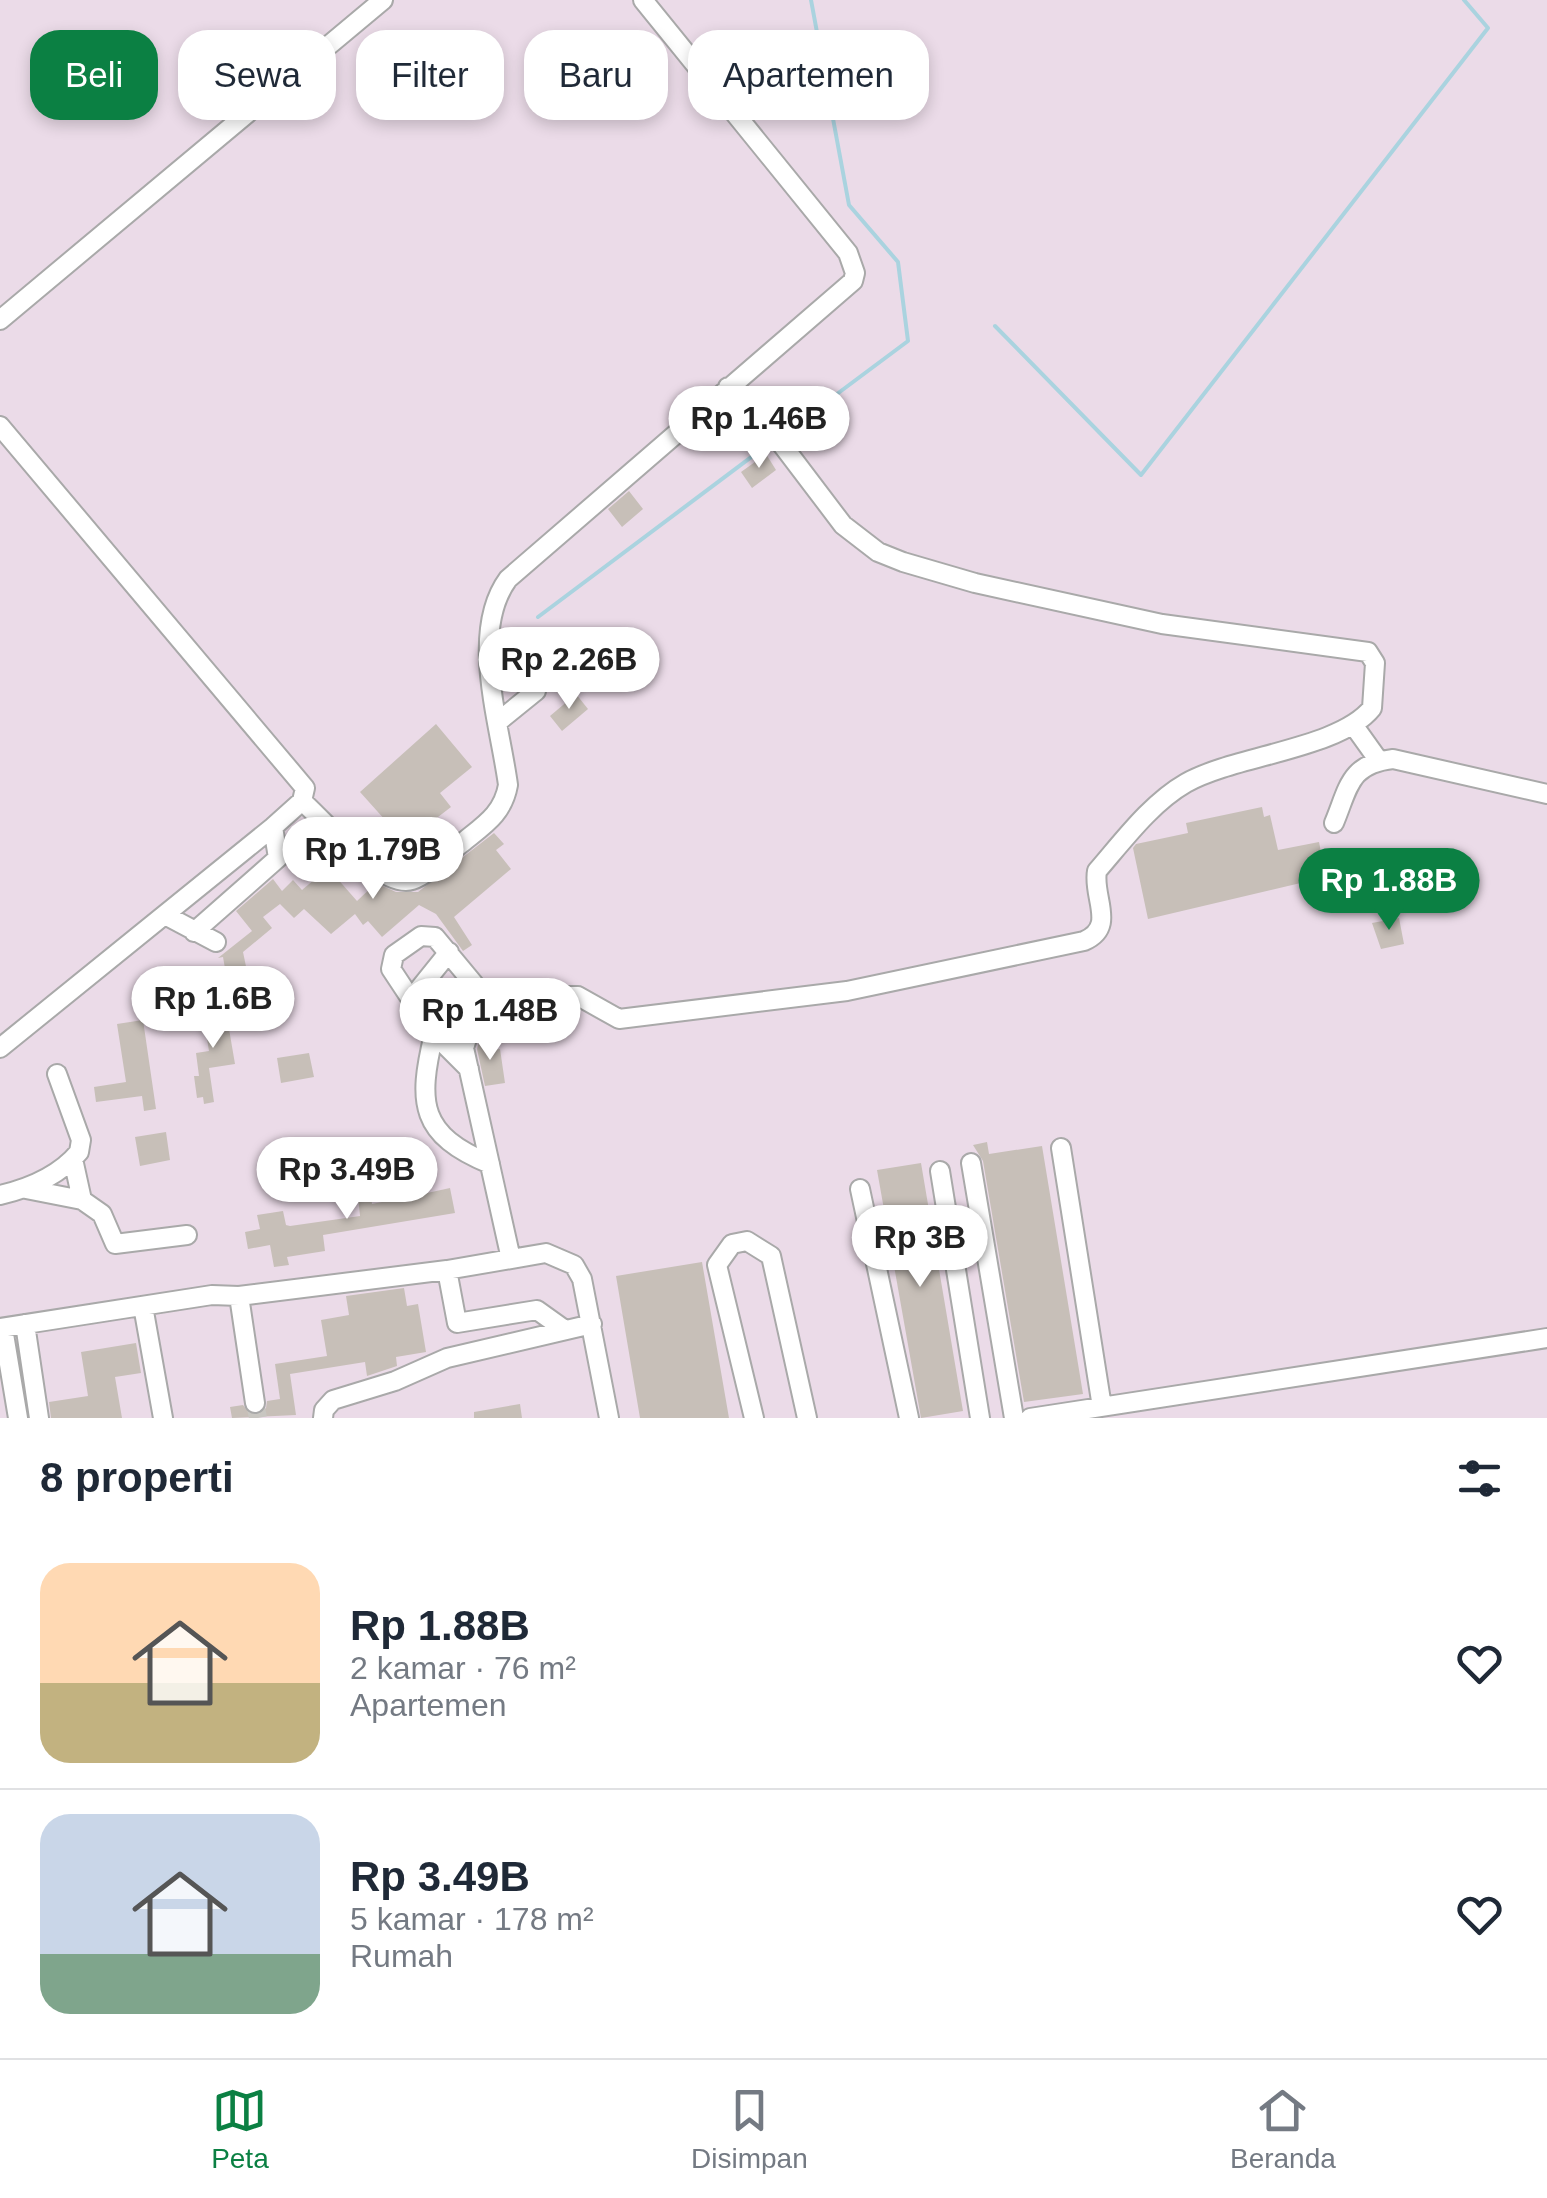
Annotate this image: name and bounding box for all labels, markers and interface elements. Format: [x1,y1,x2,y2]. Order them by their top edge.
chip: Beli [30,30,158,120]
chip: Sewa [178,30,336,120]
chip: Filter [356,30,504,120]
chip: Baru [524,30,668,120]
chip: Apartemen [688,30,929,120]
pin: Rp 1.46B [656,386,862,471]
text: Rp 1.46B [691,400,827,436]
pin: Rp 2.26B [466,627,672,712]
text: Rp 2.26B [501,641,637,677]
pin: Rp 1.79B [270,817,476,902]
text: Rp 1.79B [305,831,441,867]
pin: Rp 1.88B [1286,848,1492,933]
text: Rp 1.88B [1321,862,1457,898]
pin: Rp 1.6B [121,966,305,1051]
pin: Rp 1.48B [387,978,593,1063]
text: Rp 1.6B [153,980,273,1016]
text: Rp 1.48B [422,992,558,1028]
pin: Rp 3.49B [244,1137,450,1222]
text: Rp 3.49B [279,1151,415,1187]
pin: Rp 3B [850,1205,990,1290]
text: Rp 3B [874,1219,966,1255]
icon: filters [1452,1451,1507,1506]
text: 8 properti [40,1454,234,1501]
text: Rp 1.88B [350,1602,530,1649]
icon: home [120,1603,240,1723]
icon: heart [1452,1636,1507,1691]
text: 2 kamar · 76 m² [350,1650,576,1686]
text: Apartemen [350,1687,507,1723]
text: Rp 3.49B [350,1853,530,1900]
icon: home [120,1854,240,1974]
icon: heart [1452,1887,1507,1942]
text: 5 kamar · 178 m² [350,1901,594,1937]
text: Rumah [350,1938,453,1974]
tab: Peta [211,2083,269,2175]
tab: Disimpan [691,2083,808,2175]
tab: Beranda [1230,2083,1336,2175]

